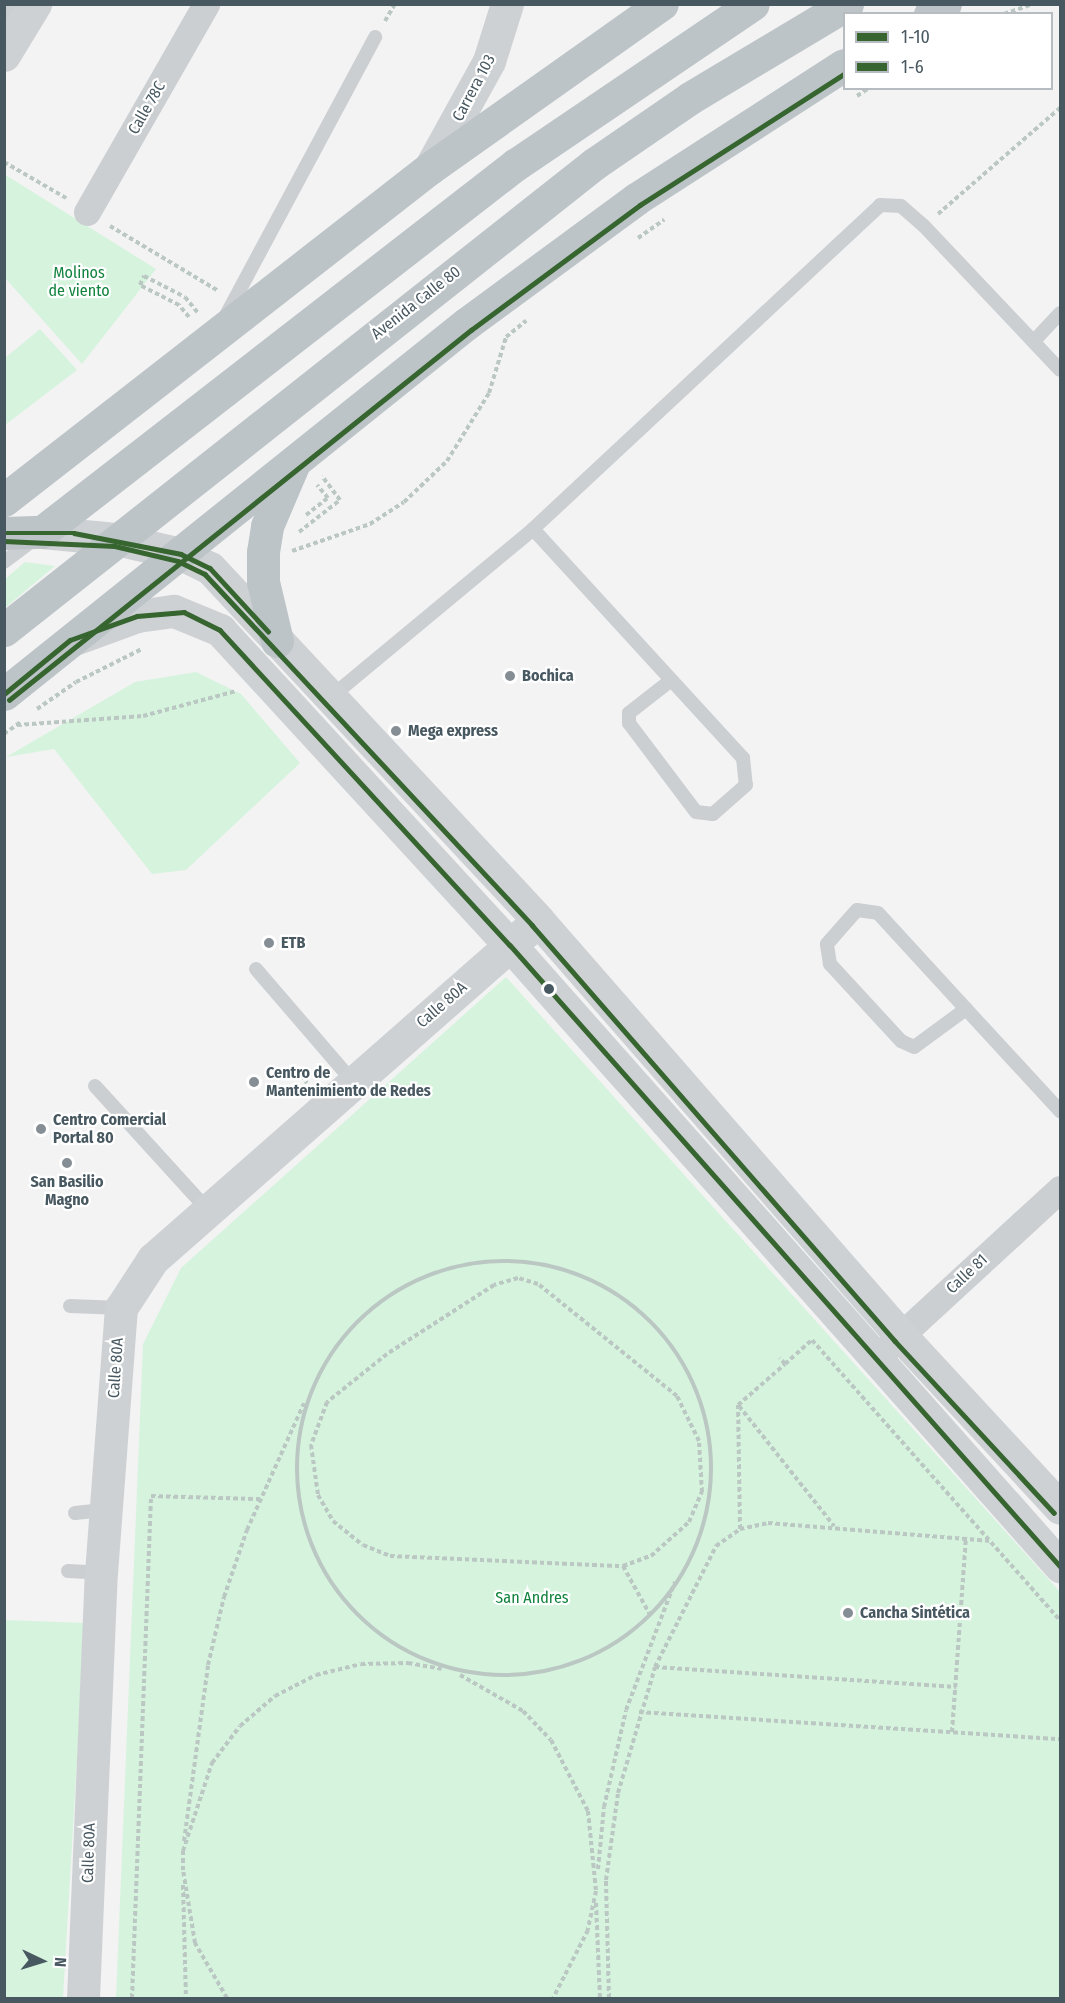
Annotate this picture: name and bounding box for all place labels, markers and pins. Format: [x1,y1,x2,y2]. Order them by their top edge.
place label: Bochica [522,666,574,686]
marker: Bochica [503,669,517,683]
place label: Mega express [408,721,498,741]
marker: Mega express [389,724,403,738]
place label: ETB [281,933,305,953]
marker: ETB [262,936,276,950]
unlabelled marker [543,983,555,995]
place label: Centro de Mantenimiento de Redes [266,1063,431,1101]
marker: Centro de Mantenimiento de Redes [247,1075,261,1089]
place label: Centro Comercial Portal 80 [53,1110,166,1148]
marker: Centro Comercial Portal 80 [34,1122,48,1136]
marker: San Basilio Magno [60,1156,74,1170]
place label: San Basilio Magno [31,1172,103,1210]
place label: Cancha Sintética [860,1603,970,1623]
marker: Cancha Sintética [841,1606,855,1620]

